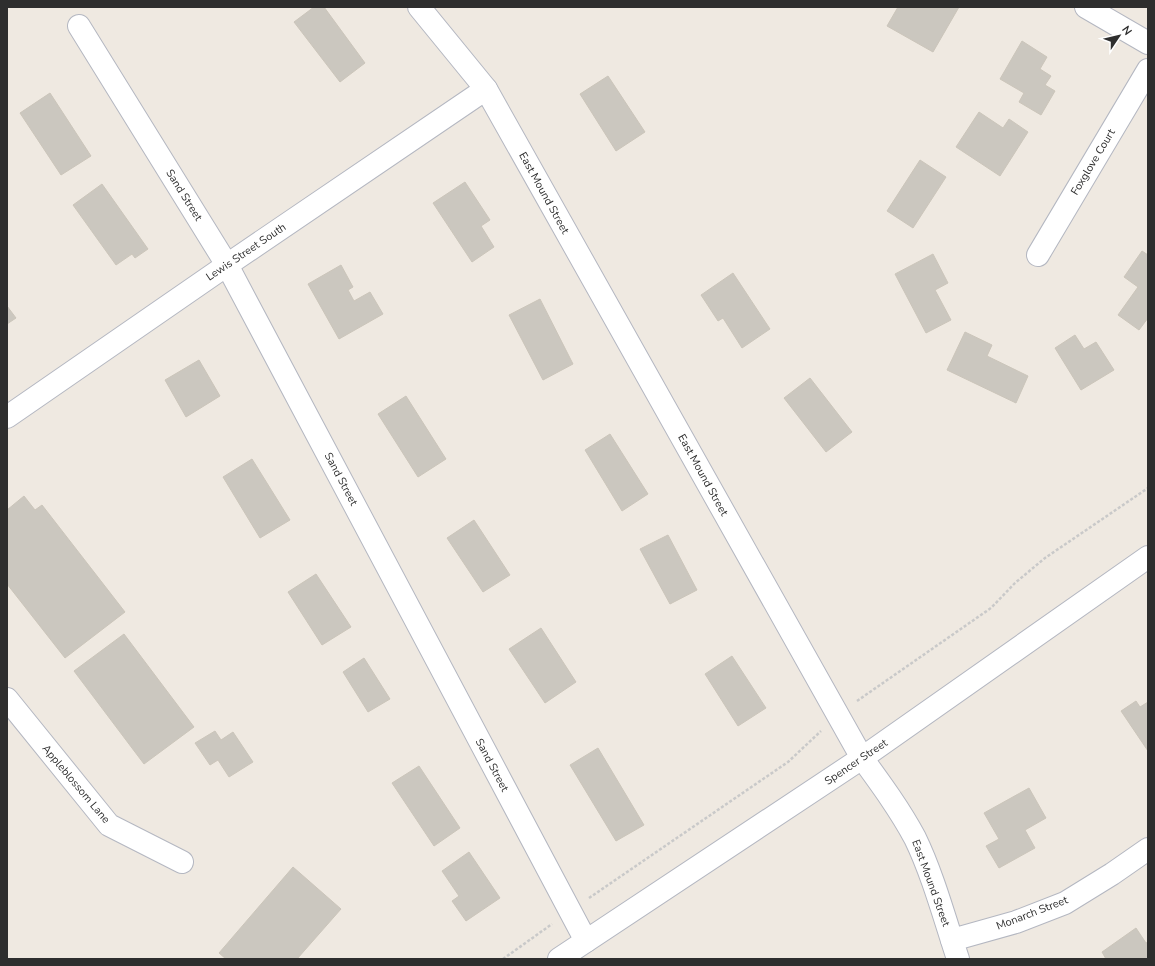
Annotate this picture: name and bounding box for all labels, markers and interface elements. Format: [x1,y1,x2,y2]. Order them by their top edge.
north arrow [1099,16,1139,56]
text: N [1118,23,1135,38]
street label: Foxglove Court [1067,126,1119,198]
street label: East Mound Street [515,149,573,237]
street label: Sand Street [162,166,206,224]
street label: Lewis Street South [203,220,289,284]
street label: East Mound Street [674,431,732,519]
street label: Sand Street [321,450,361,508]
street label: Spencer Street [822,735,891,789]
street label: Sand Street [472,736,512,794]
street label: Appleblossom Lane [39,741,113,827]
street label: East Mound Street [908,838,954,929]
street label: Monarch Street [994,892,1070,934]

